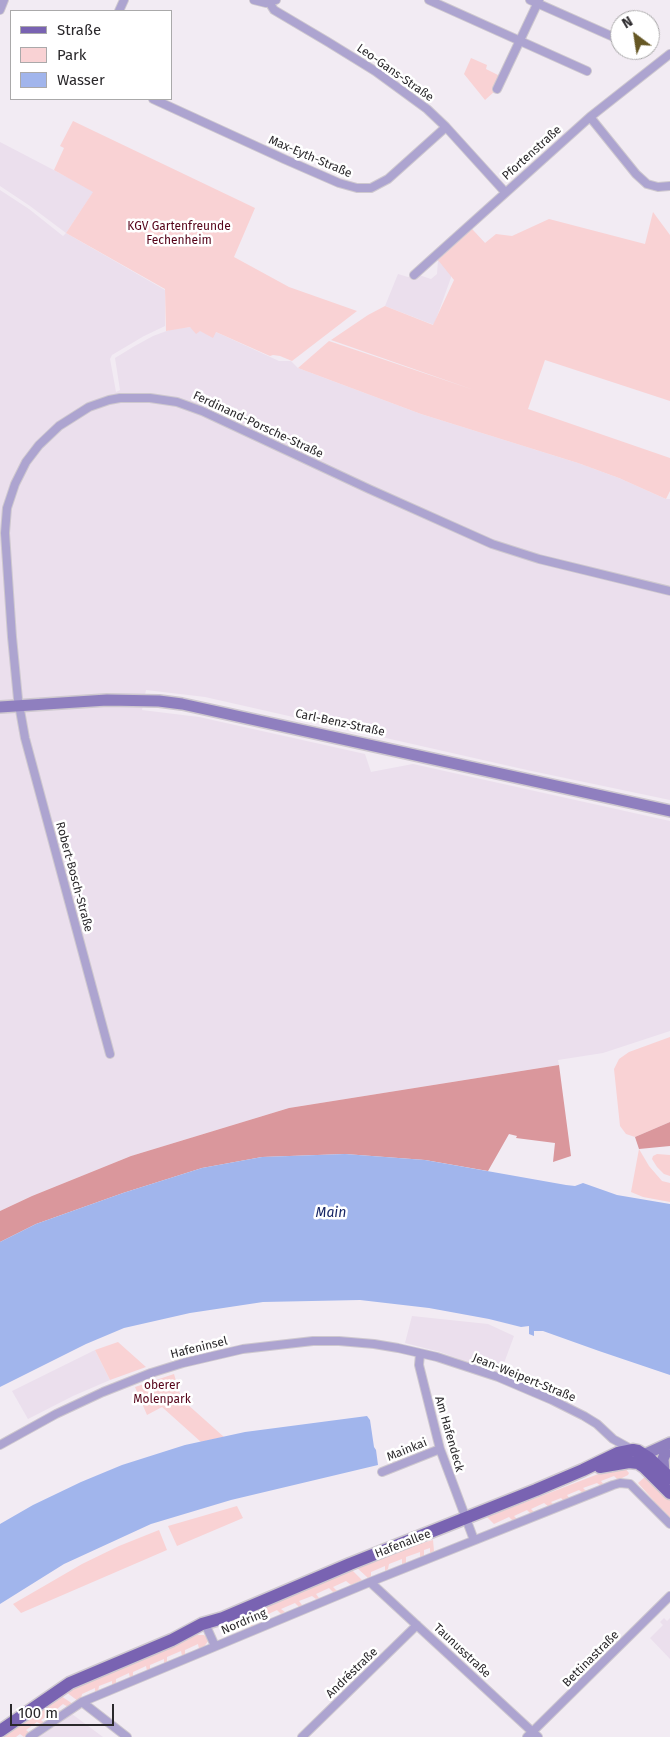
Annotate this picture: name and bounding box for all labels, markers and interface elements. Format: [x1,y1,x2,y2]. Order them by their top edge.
legend [10,10,172,100]
north arrow [610,10,660,60]
text: N [619,13,636,32]
text: Straße [57,21,101,39]
street label: Leo-Gans-Straße [354,41,436,105]
text: Park [57,46,87,64]
text: Wasser [57,71,105,89]
street label: Pfortenstraße [499,123,565,183]
street label: Max-Eyth-Straße [266,133,354,181]
park label: KGV Gartenfreunde Fechenheim [127,220,231,248]
street label: Ferdinand-Porsche-Straße [191,388,325,462]
street label: Carl-Benz-Straße [294,706,386,740]
street label: Robert-Bosch-Straße [52,820,96,934]
water label: Main [316,1205,346,1221]
street label: Hafeninsel [169,1334,229,1362]
street label: Jean-Weipert-Straße [470,1351,578,1405]
park label: oberer Molenpark [133,1379,191,1407]
street label: Am Hafendeck [431,1394,467,1474]
street label: Mainkai [385,1435,429,1465]
street label: Hafenallee [373,1527,433,1561]
street label: Nordring [219,1606,269,1638]
street label: Taunusstraße [430,1621,494,1681]
street label: Bettinastraße [560,1628,622,1690]
street label: Andréstraße [323,1645,381,1701]
scale bar [12,1694,116,1726]
text: 100 m [18,1704,58,1722]

